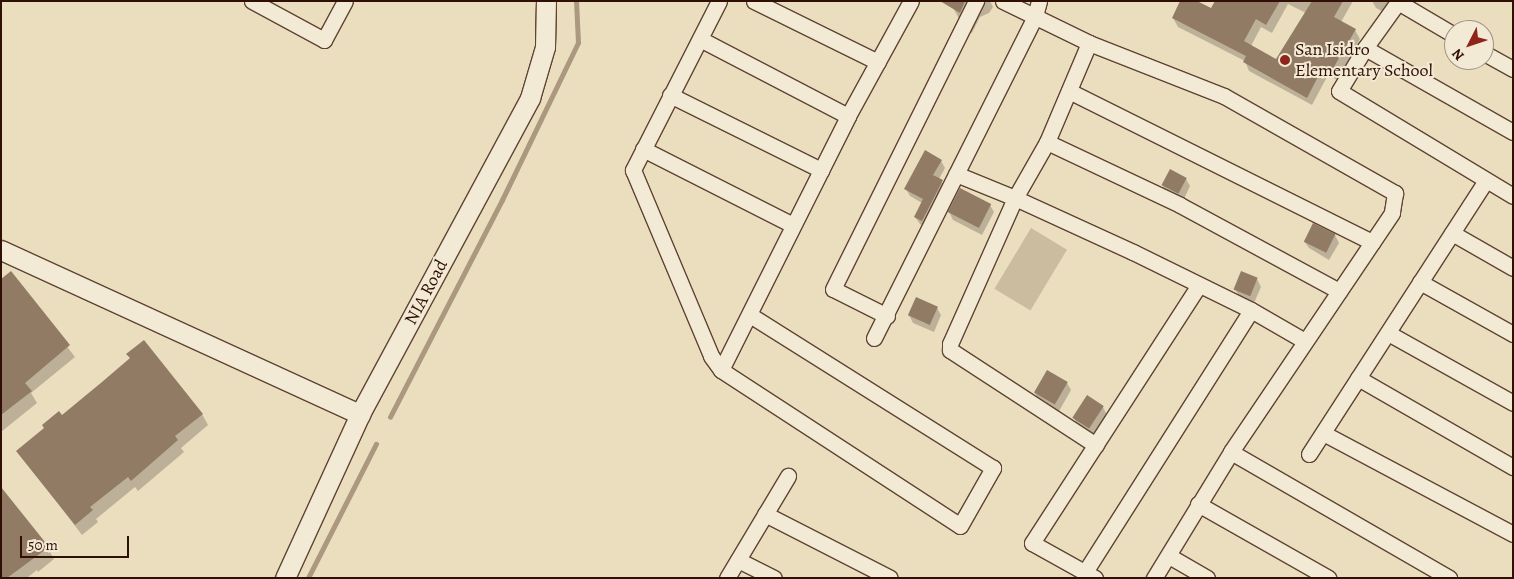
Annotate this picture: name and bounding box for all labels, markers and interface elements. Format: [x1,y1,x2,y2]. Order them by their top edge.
north arrow [1444,20,1494,70]
place label: San Isidro Elementary School [1295,39,1433,82]
text: N [1448,44,1469,65]
marker: San Isidro Elementary School [1279,54,1291,66]
street label: NIA Road [400,256,452,328]
scale bar [22,526,131,558]
text: 50 m [28,535,58,555]

